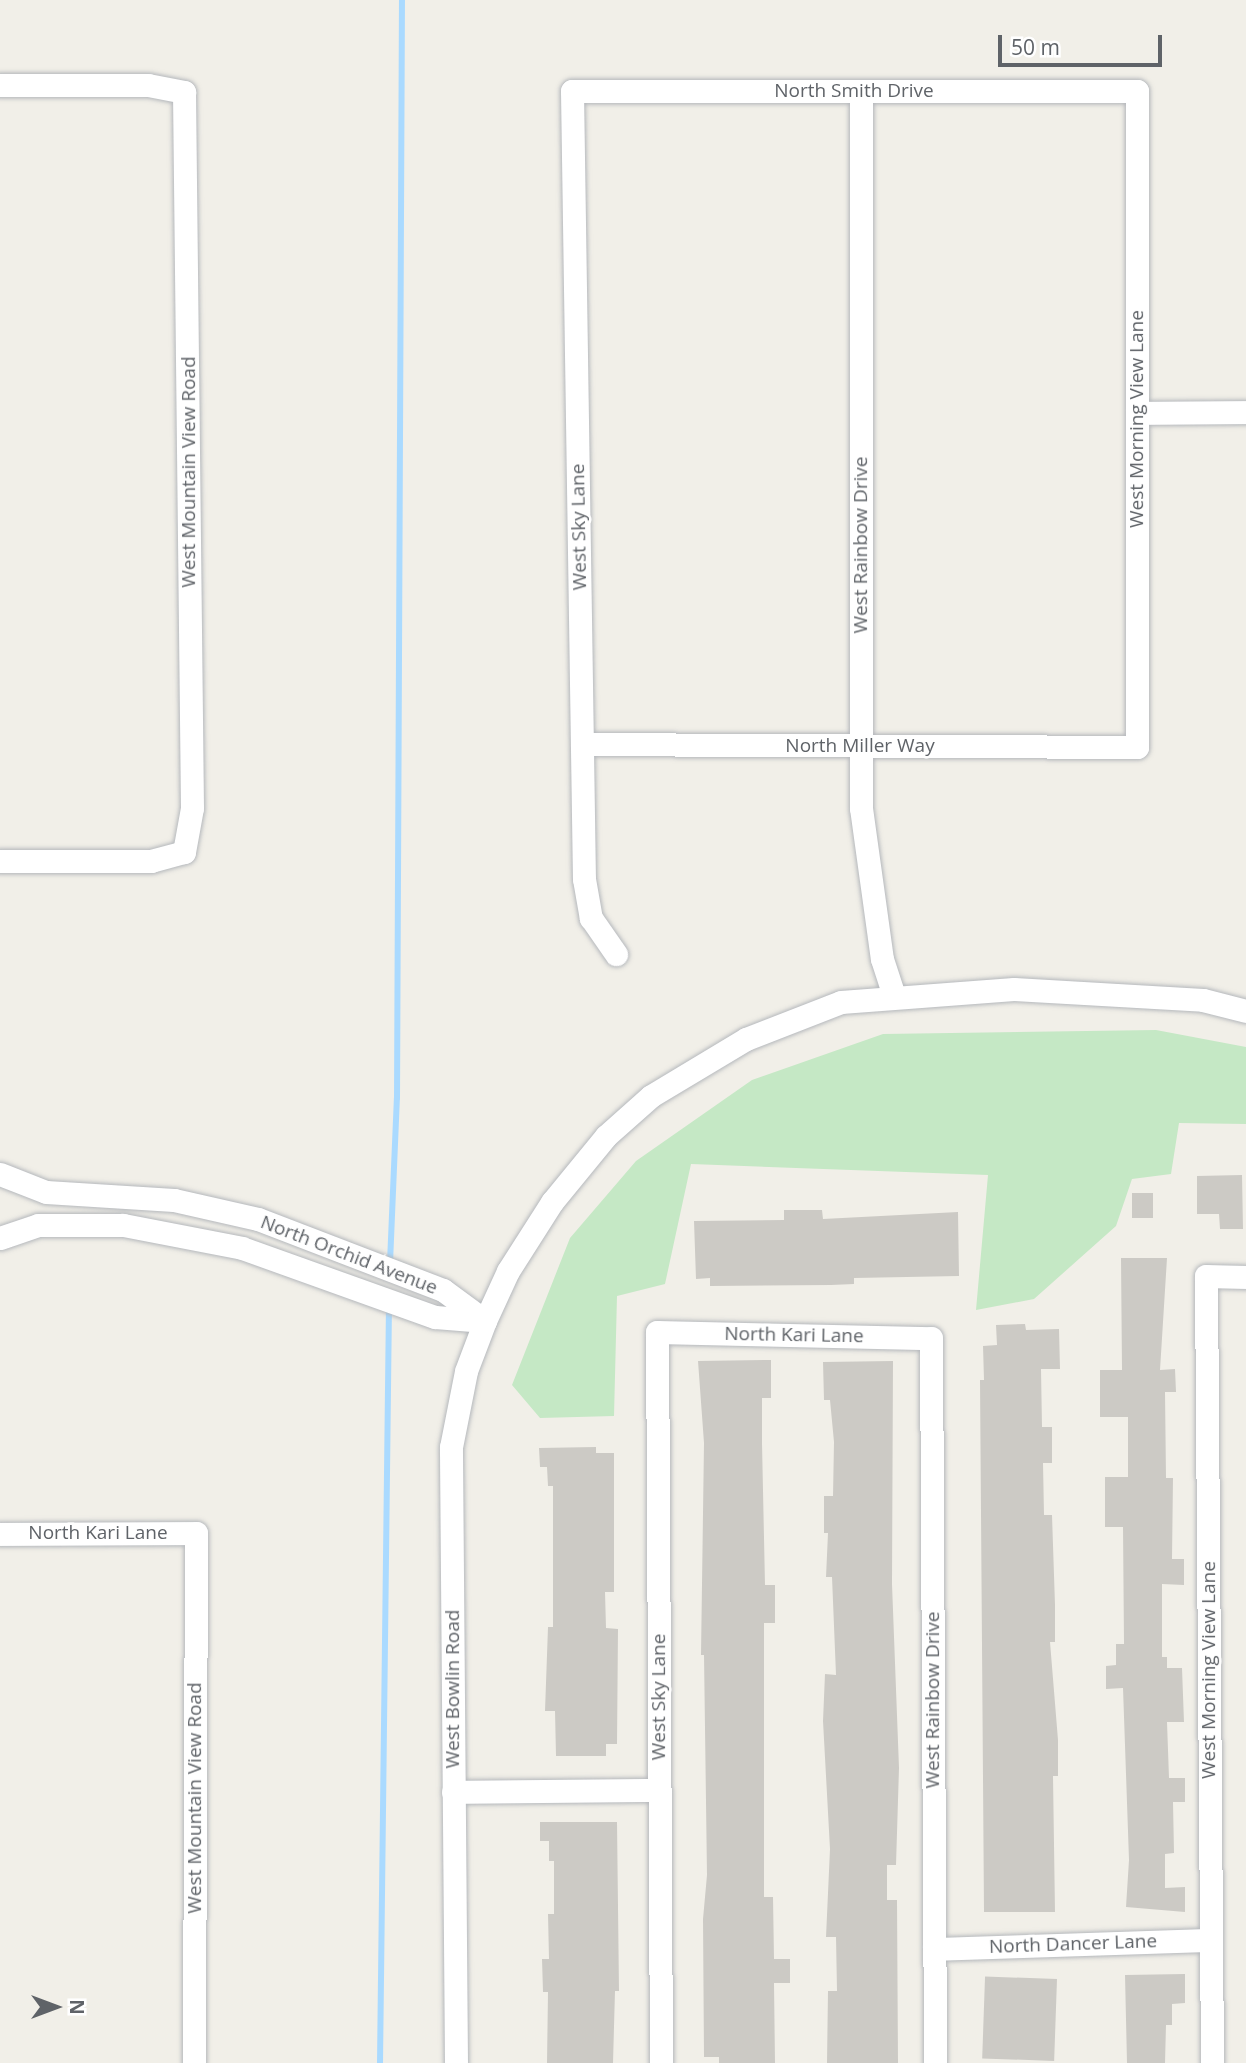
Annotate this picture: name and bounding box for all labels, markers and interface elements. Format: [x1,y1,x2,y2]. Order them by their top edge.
scale bar [1001,21,1166,65]
text: 50 m [1011,33,1060,61]
street label: North Smith Drive [774,80,934,102]
street label: West Morning View Lane [1126,310,1148,528]
street label: West Mountain View Road [178,356,200,588]
street label: West Rainbow Drive [850,457,872,633]
street label: West Sky Lane [566,463,592,591]
street label: North Miller Way [785,735,935,757]
street label: North Orchid Avenue [257,1211,441,1299]
street label: North Kari Lane [724,1322,864,1348]
street label: North Kari Lane [28,1522,168,1544]
street label: West Morning View Lane [1198,1561,1220,1779]
street label: West Bowlin Road [442,1610,464,1768]
street label: West Rainbow Drive [922,1612,944,1788]
street label: West Sky Lane [648,1634,670,1760]
street label: West Mountain View Road [184,1682,206,1914]
street label: North Dancer Lane [989,1930,1157,1958]
north arrow [21,1972,91,2042]
text: N [64,1999,90,2015]

